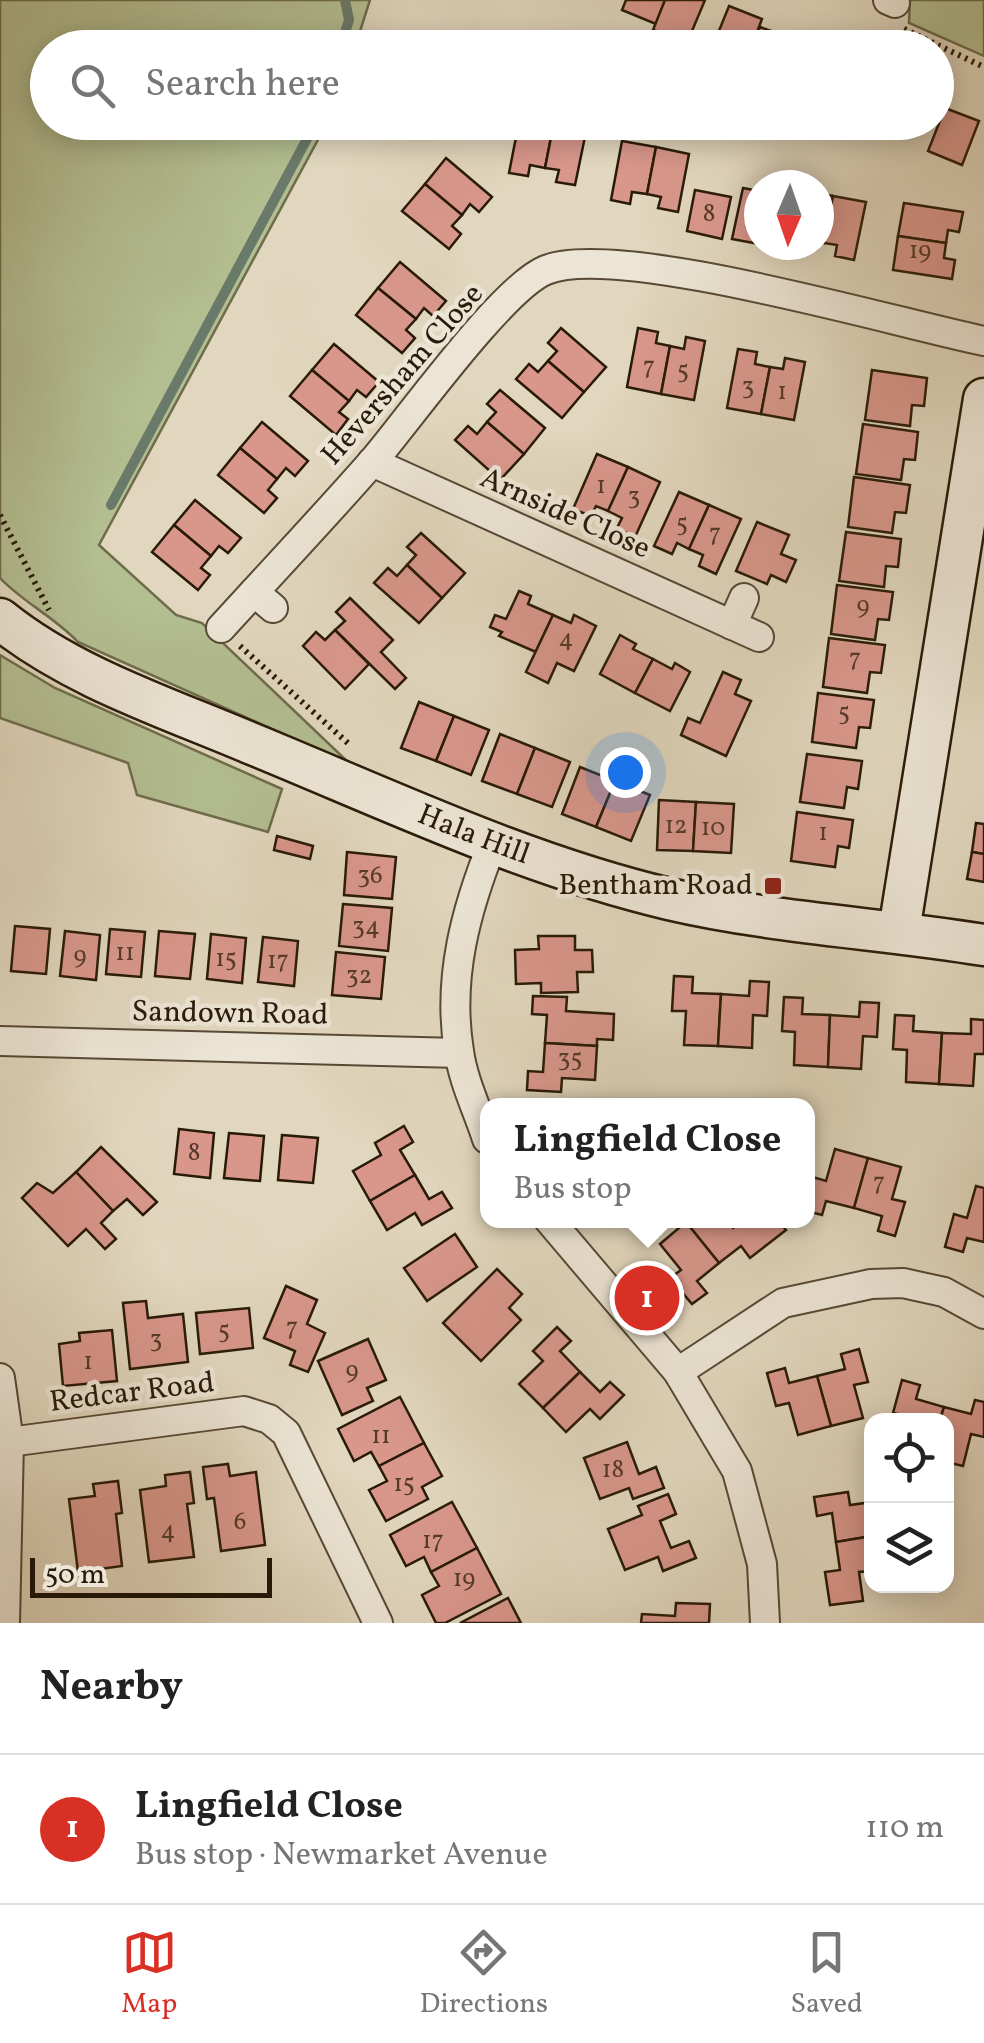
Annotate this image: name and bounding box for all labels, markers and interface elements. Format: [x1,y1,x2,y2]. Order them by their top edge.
search box [30,30,954,140]
icon: search [65,58,120,113]
text: Search here [145,59,340,112]
north arrow [744,170,834,260]
house number: 8 [703,197,715,232]
house number: 19 [909,234,931,269]
street label: Heversham Close [312,275,494,475]
house number: 7 [643,350,655,385]
house number: 5 [677,354,689,389]
house number: 3 [742,370,754,405]
house number: 1 [777,375,787,410]
street label: Arnside Close [473,458,657,570]
house number: 1 [596,469,606,504]
house number: 3 [628,480,640,515]
house number: 5 [676,507,688,542]
house number: 7 [709,517,721,552]
house number: 9 [857,589,870,624]
house number: 4 [559,622,573,657]
house number: 7 [849,642,861,677]
house number: 5 [838,696,850,731]
your location [600,747,651,798]
street label: Hala Hill [411,794,535,876]
house number: 12 [664,809,688,844]
house number: 10 [701,811,725,846]
house number: 1 [818,816,828,851]
house number: 36 [357,859,383,894]
place label: Bentham Road [559,865,753,907]
marker: Bentham Road [762,875,784,897]
house number: 34 [352,910,380,945]
house number: 11 [115,936,135,971]
house number: 9 [74,939,87,974]
house number: 15 [215,942,237,977]
house number: 17 [267,944,289,979]
house number: 32 [346,959,372,994]
street label: Sandown Road [131,991,329,1037]
house number: 35 [558,1042,582,1077]
popup [480,1098,815,1228]
text: Lingfield Close [514,1115,782,1168]
house number: 8 [188,1136,200,1171]
house number: 7 [873,1166,885,1201]
text: Bus stop [514,1168,632,1212]
pin: 1 [614,1260,680,1336]
house number: 7 [286,1311,298,1346]
house number: 5 [218,1314,230,1349]
house number: 3 [150,1323,162,1358]
house number: 1 [83,1345,93,1380]
house number: 9 [346,1354,359,1389]
street label: Redcar Road [47,1362,217,1424]
map controls [864,1413,954,1593]
button: locate [864,1413,954,1503]
house number: 11 [371,1419,391,1454]
house number: 18 [602,1453,624,1488]
house number: 15 [393,1467,415,1502]
button: layers [864,1503,954,1593]
house number: 6 [234,1505,246,1540]
house number: 4 [161,1514,175,1549]
house number: 17 [422,1524,444,1559]
scale bar [30,1553,272,1598]
text: 50 m [45,1556,105,1595]
house number: 19 [453,1562,475,1597]
text: Nearby [40,1659,183,1718]
text: Lingfield Close [135,1781,403,1834]
text: 1 [66,1807,79,1851]
text: 110 m [865,1807,944,1851]
text: Bus stop · Newmarket Avenue [135,1834,548,1878]
tab: Map [121,1925,177,2024]
tab: Directions [420,1925,548,2024]
tab: Saved [791,1925,863,2024]

